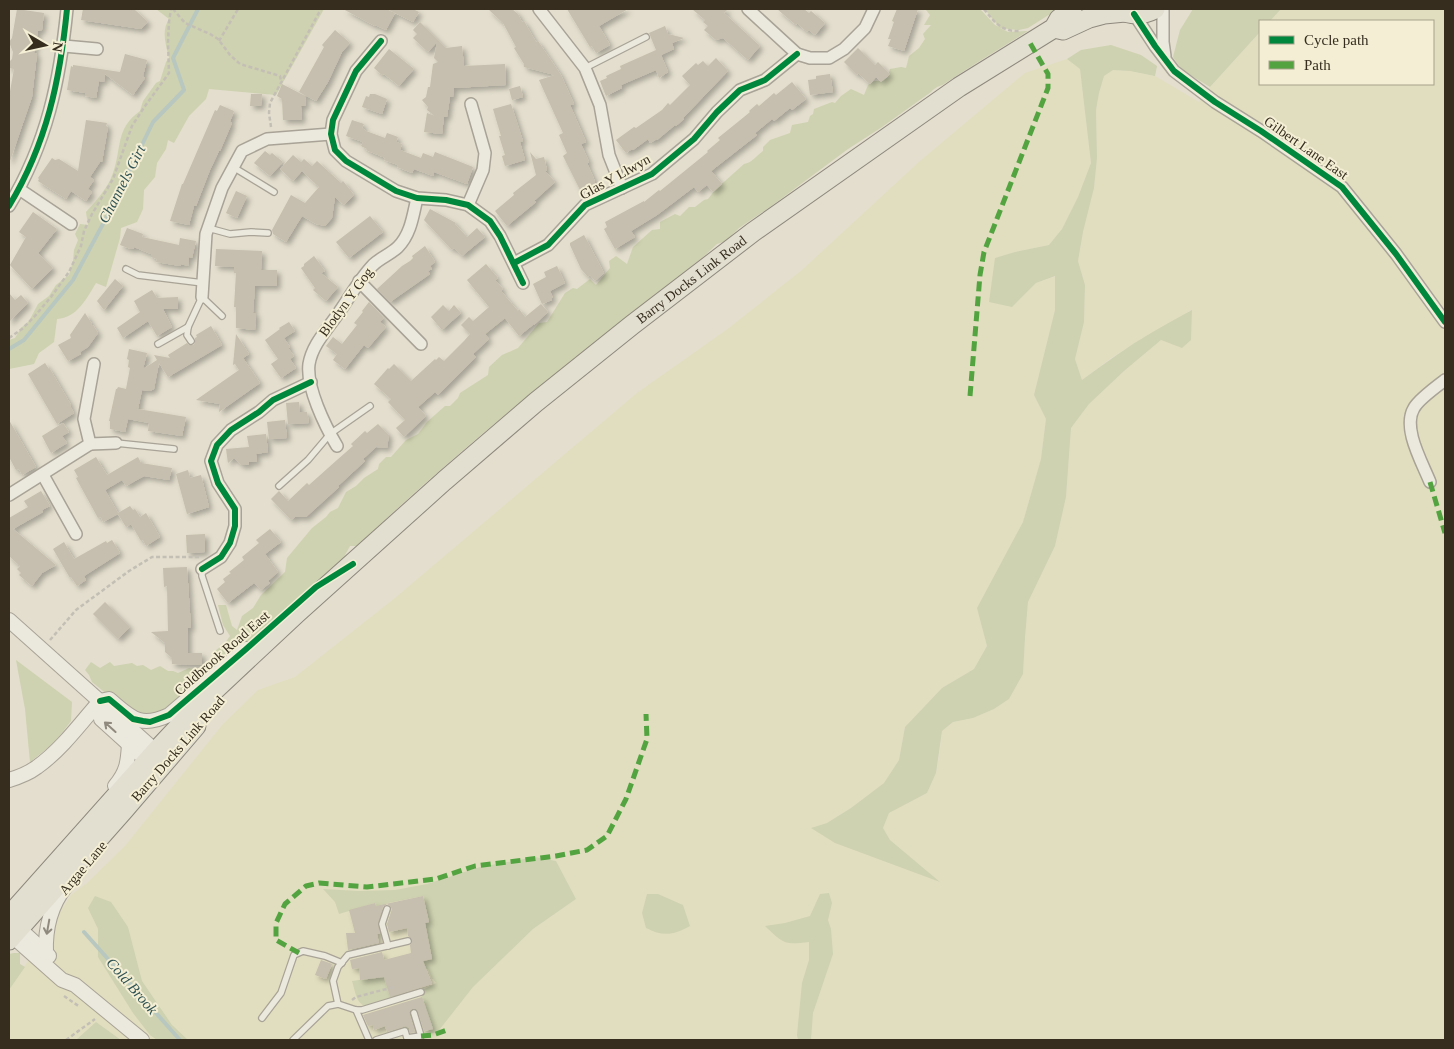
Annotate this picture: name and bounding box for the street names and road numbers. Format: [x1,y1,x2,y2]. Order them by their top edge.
street label: Gilbert Lane East [1261,114,1351,183]
street label: Glas Y Llwyn [577,151,653,203]
street label: Barry Docks Link Road [633,233,749,326]
street label: Blodyn Y Gog [316,265,376,339]
street label: Coldbrook Road East [172,608,272,698]
street label: Barry Docks Link Road [128,693,228,805]
street label: Argae Lane [56,838,110,898]

